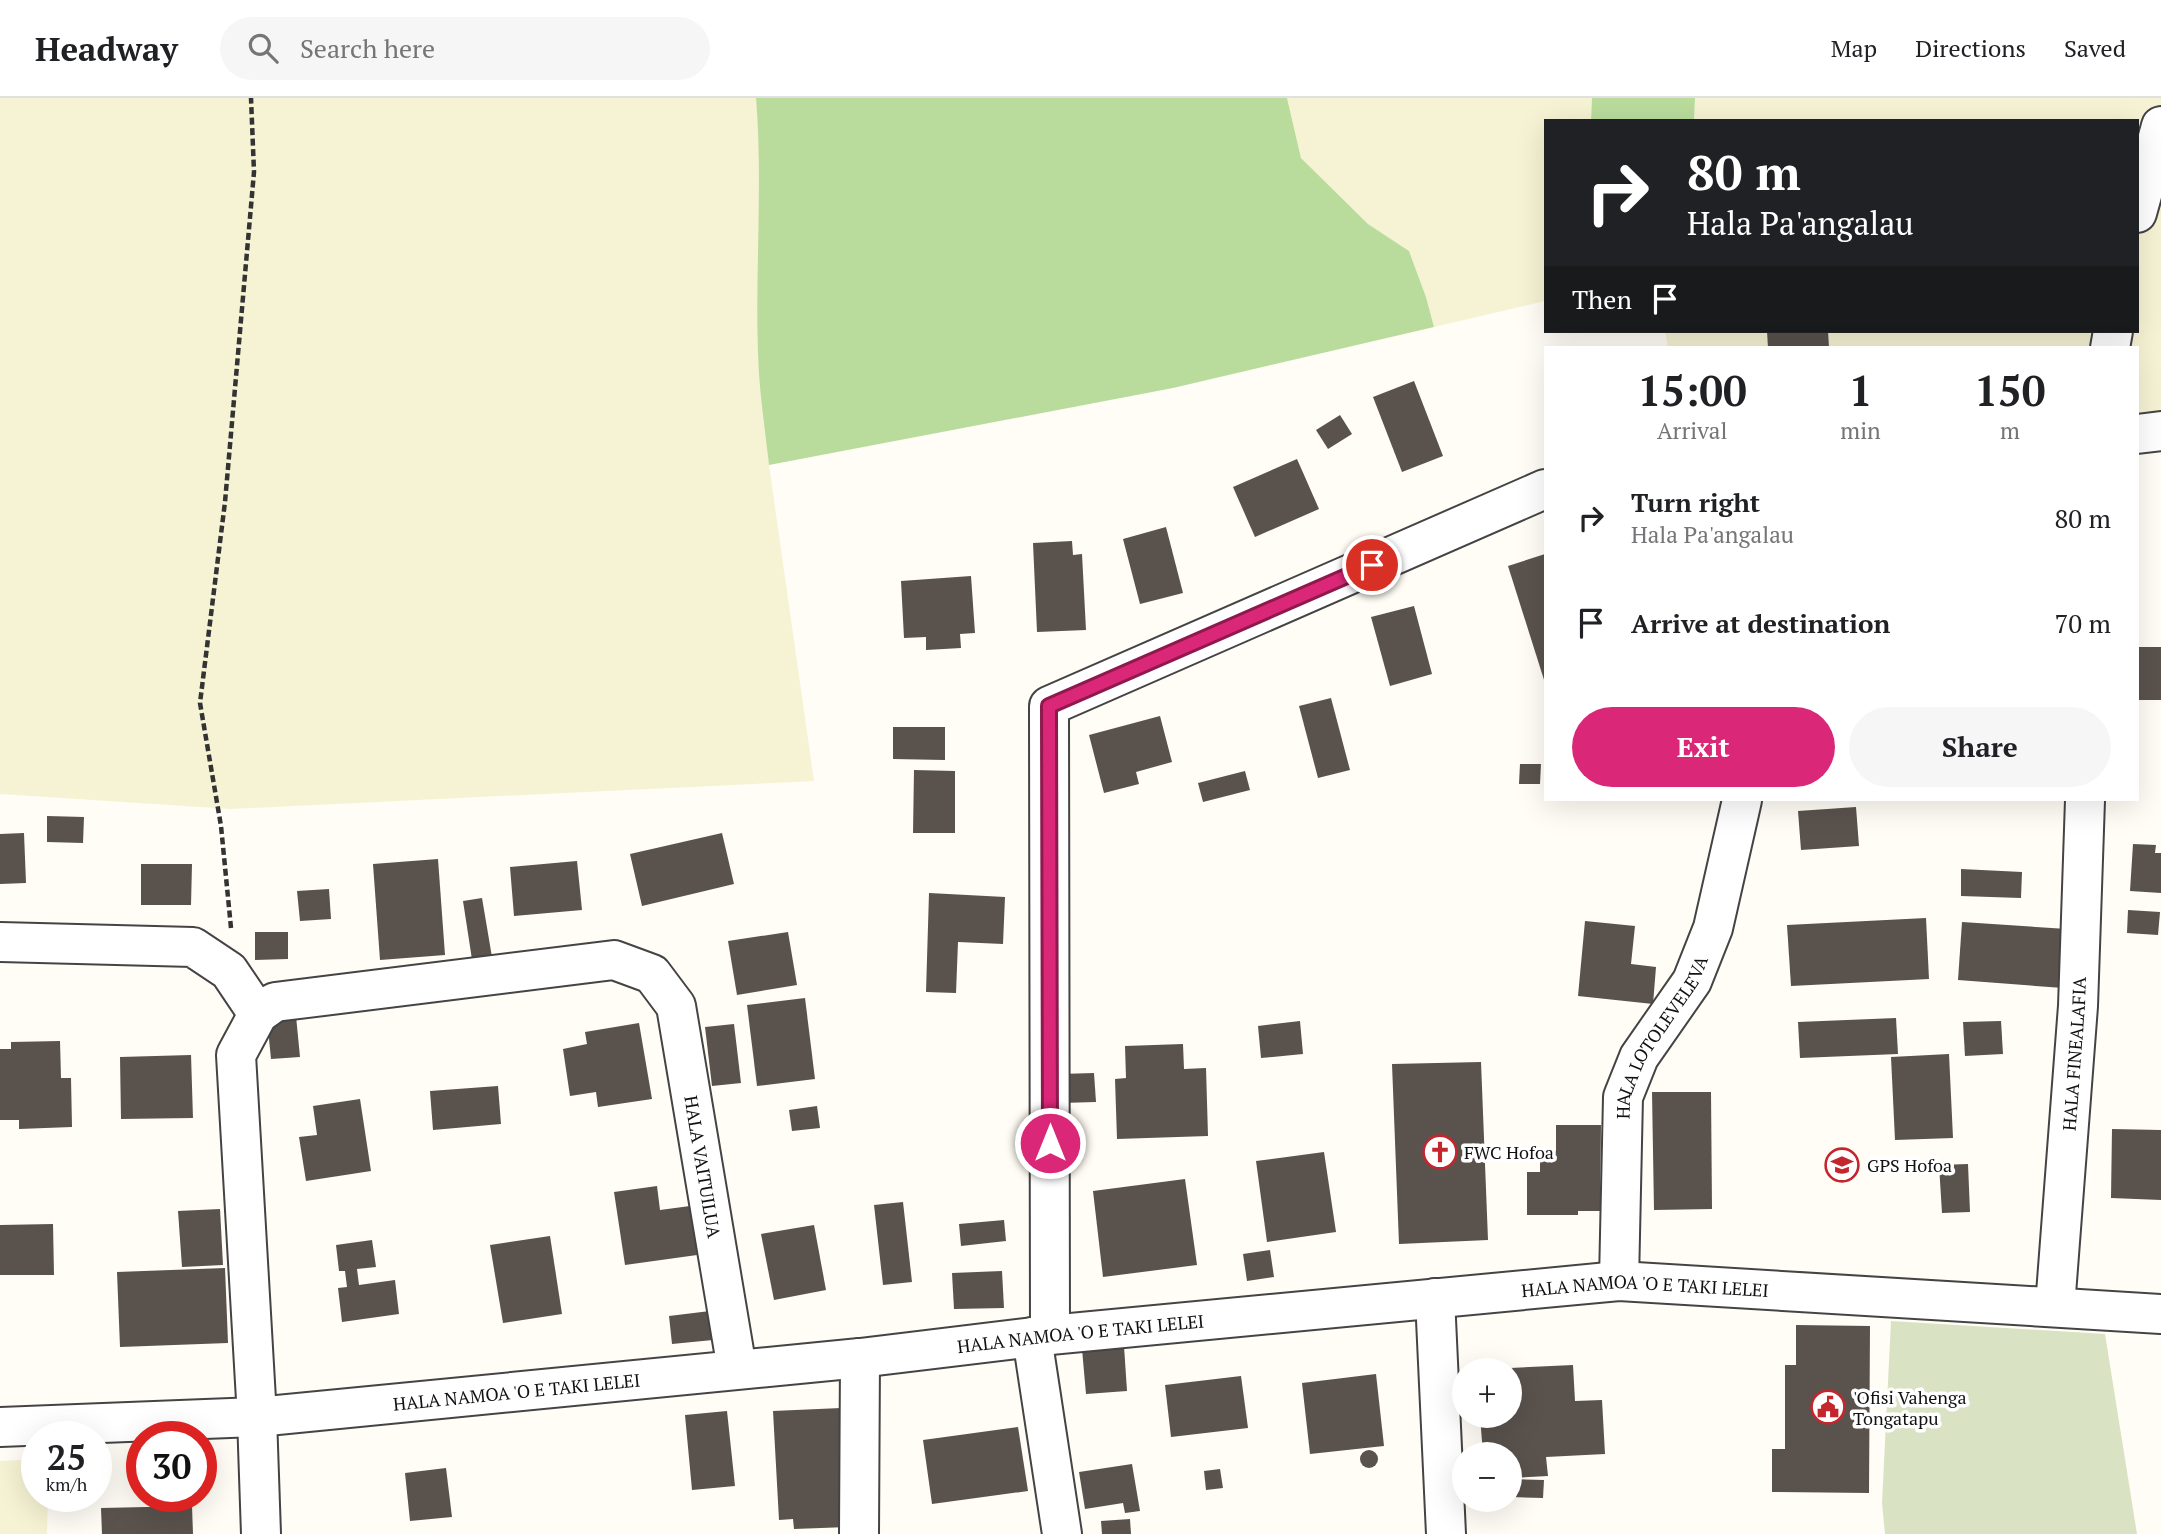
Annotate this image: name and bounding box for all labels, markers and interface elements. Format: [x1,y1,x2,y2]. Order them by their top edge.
search box [220,17,710,80]
text: Headway [35,27,178,70]
icon: search [244,29,282,67]
text: Search here [300,31,435,65]
text: Map [1831,32,1877,64]
text: Directions [1915,32,2026,64]
text: Saved [2064,32,2126,64]
text: 80 m [1687,139,1801,204]
icon: right [1572,147,1663,238]
text: Hala Pa'angalau [1687,202,1914,244]
icon: arrive [1646,280,1684,318]
text: Then [1572,282,1632,316]
text: 15:00 [1638,362,1747,418]
text: 1 [1849,362,1872,418]
text: 150 [1974,362,2045,418]
text: Arrival [1657,415,1727,446]
text: min [1840,415,1881,446]
text: m [2000,415,2020,446]
text: Turn right [1631,485,1760,519]
icon: right [1572,499,1610,537]
text: 80 m [2055,501,2111,535]
text: Hala Pa'angalau [1631,519,1794,550]
pin [1342,535,1402,595]
icon: arrive [1353,546,1391,584]
icon: arrive [1572,604,1610,642]
text: Arrive at destination [1631,606,1890,640]
text: 70 m [2055,606,2111,640]
button: Exit [1572,707,1835,787]
button: Share [1849,707,2111,787]
street label: HALA LOTOLEVELEVA [1611,951,1713,1119]
street label: HALA FINEALAFIA [2057,976,2091,1132]
street label: HALA VAITUILUA [679,1094,727,1240]
position arrow [1013,1106,1087,1180]
church icon: FWC Hofoa [1421,1133,1459,1171]
place label: FWC Hofoa [1464,1140,1554,1164]
school or university icon: GPS Hofoa [1823,1146,1861,1184]
place label: GPS Hofoa [1867,1153,1952,1177]
street label: HALA NAMOA 'O E TAKI LELEI [1520,1269,1770,1302]
street label: HALA NAMOA 'O E TAKI LELEI [956,1308,1205,1358]
map controls [1452,1358,1522,1512]
button: + [1452,1358,1522,1428]
street label: HALA NAMOA 'O E TAKI LELEI [392,1368,641,1416]
place label: 'Ofisi Vahenga Tongatapu [1853,1385,1967,1430]
public building icon: 'Ofisi Vahenga Tongatapu [1809,1388,1847,1426]
speed limit sign: 30 [126,1421,217,1512]
text: 25 [47,1434,86,1480]
button: − [1452,1442,1522,1512]
text: km/h [46,1472,87,1496]

